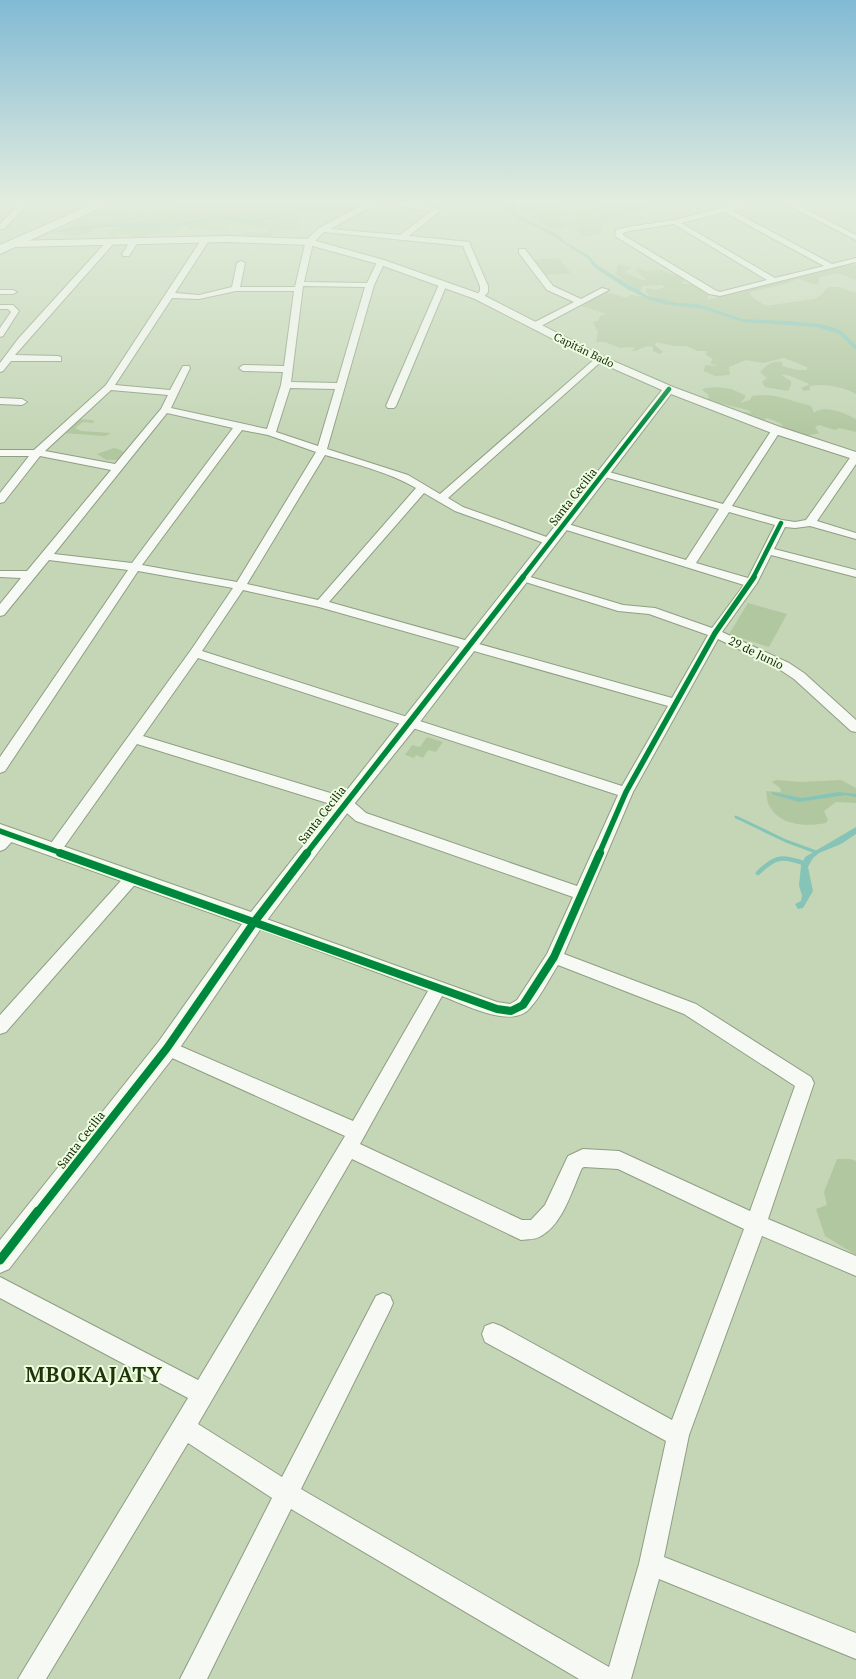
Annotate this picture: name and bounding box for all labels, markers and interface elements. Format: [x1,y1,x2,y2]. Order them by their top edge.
street label: Capitán Bado [551,329,617,371]
street label: Santa Cecilia [545,465,600,529]
street label: 29 de Junio [726,633,787,673]
street label: Santa Cecilia [294,783,349,847]
street label: Santa Cecilia [53,1108,108,1172]
district label: MBOKAJATY [25,1360,163,1388]

